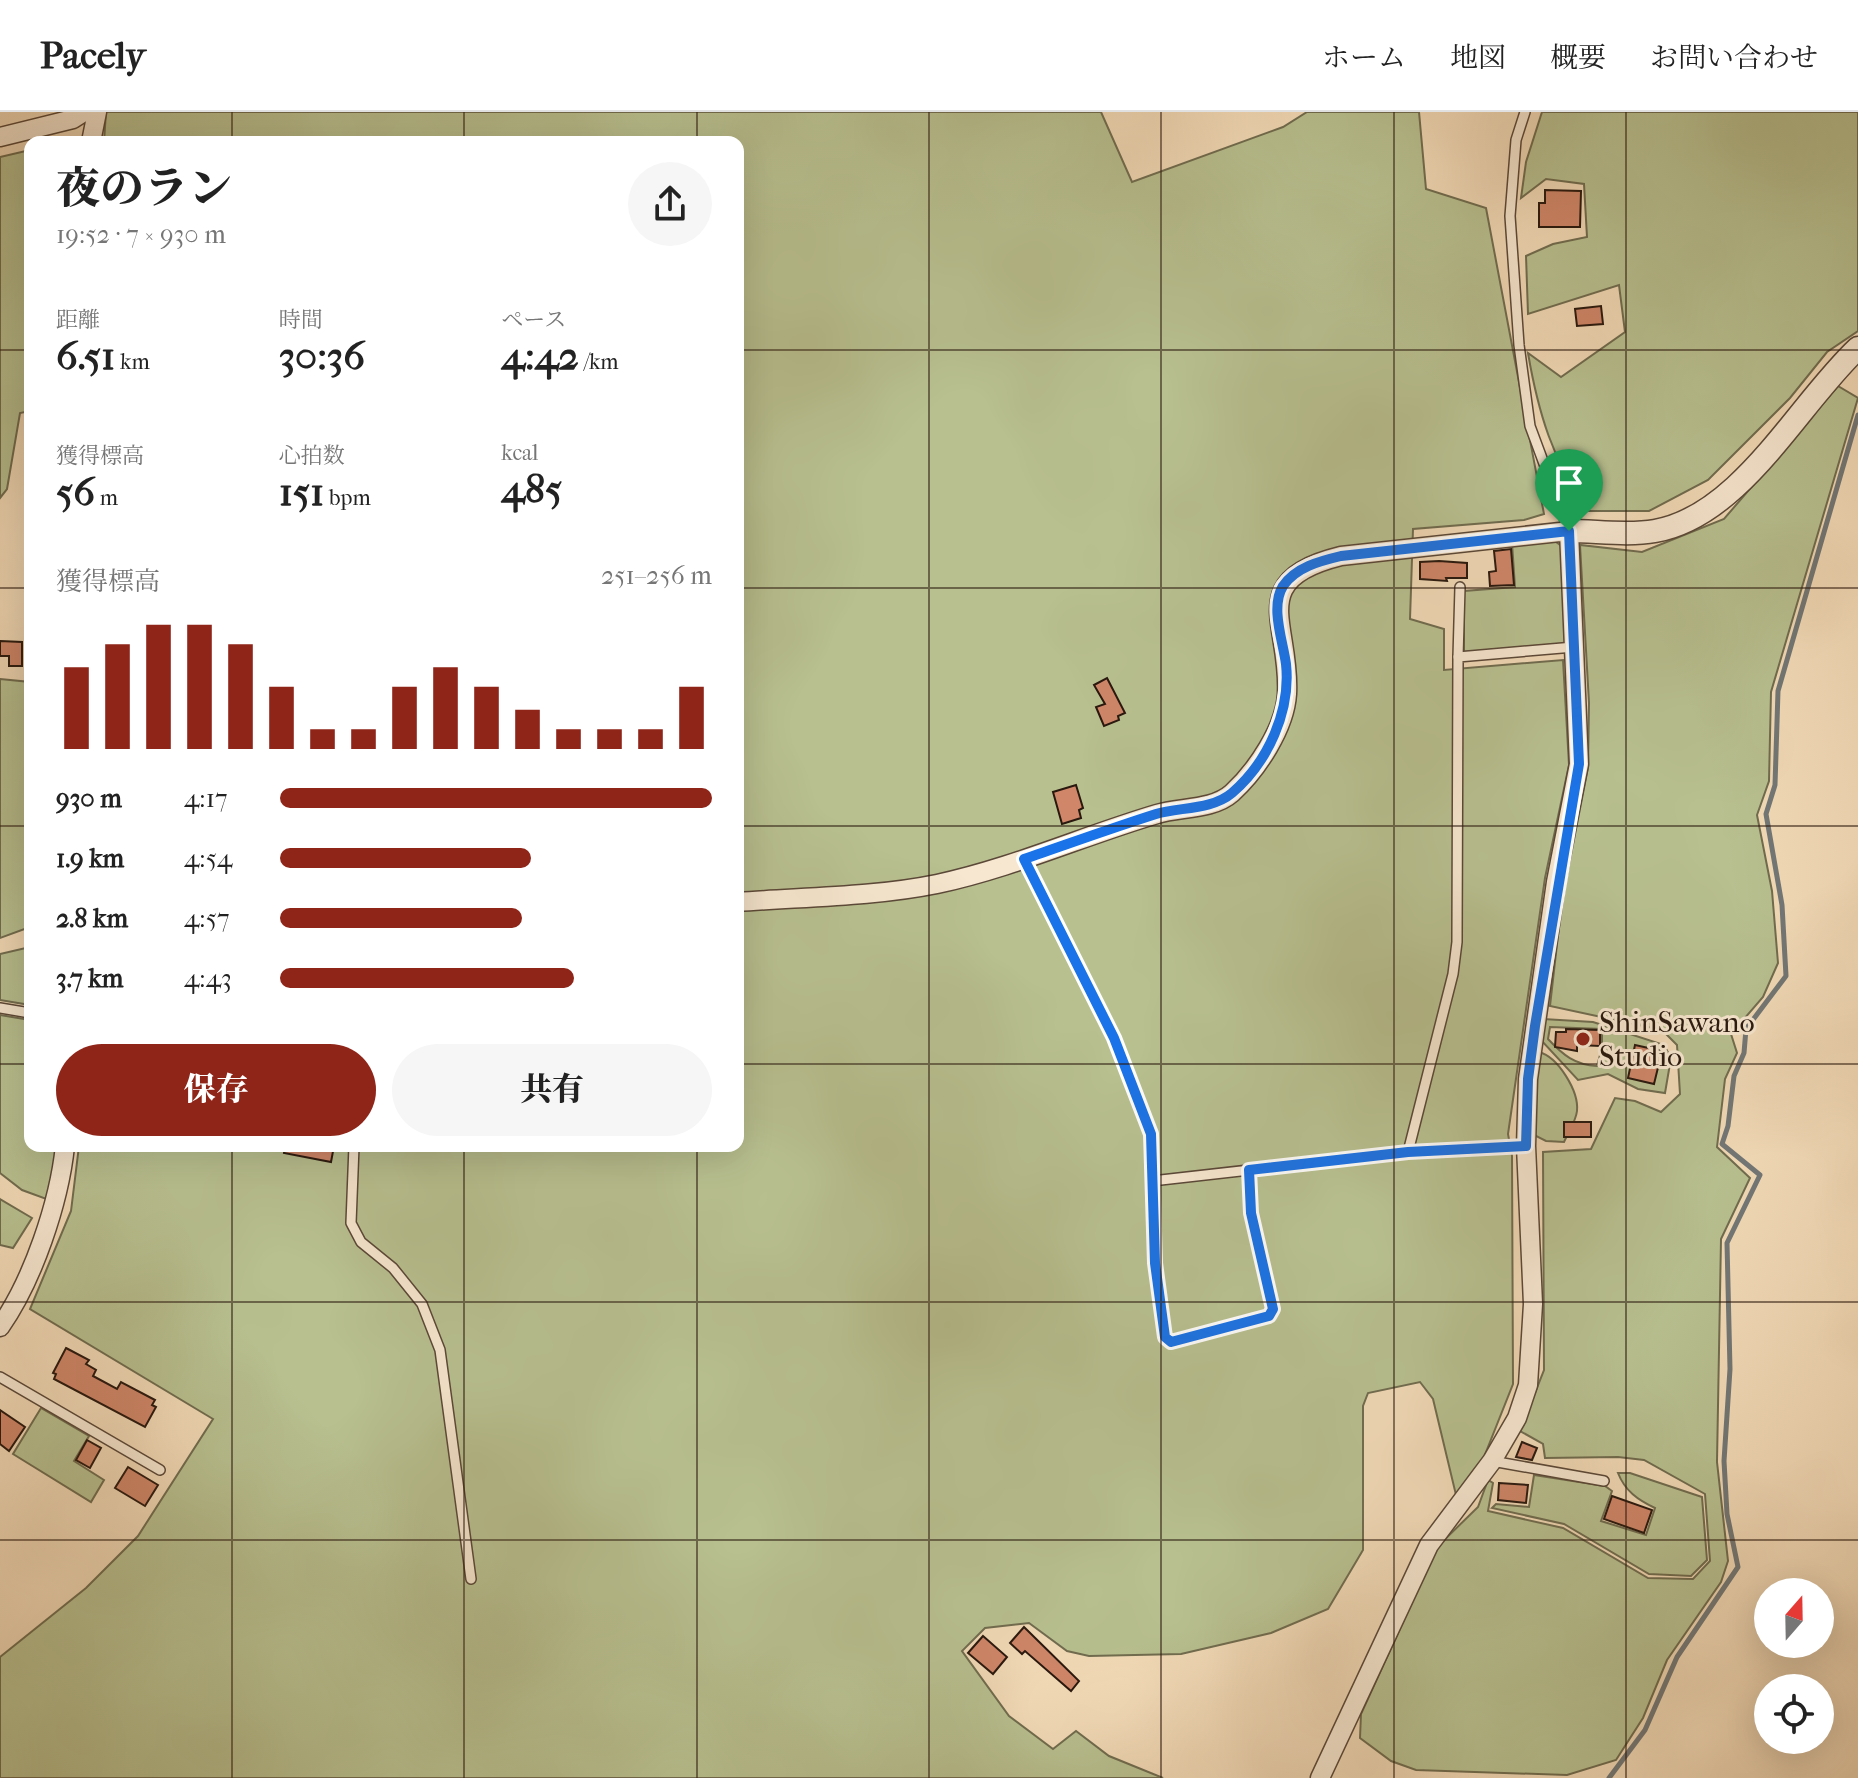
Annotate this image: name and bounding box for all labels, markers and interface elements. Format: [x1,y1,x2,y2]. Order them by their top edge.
text: Pacely [40,33,146,78]
text: ホーム [1322,41,1406,74]
text: 地図 [1450,41,1506,74]
text: 概要 [1550,41,1606,74]
text: お問い合わせ [1650,41,1818,74]
button: share [628,162,712,246]
text: 夜のラン [56,163,232,214]
text: 19:52 · 7 × 930 m [56,219,226,250]
text: 距離 [56,307,100,333]
text: 時間 [279,307,323,333]
text: ペース [501,307,566,333]
text: 6.51 [56,333,115,379]
text: 30:36 [279,333,365,379]
text: 4:42 [501,333,579,379]
text: km [115,349,150,375]
text: /km [579,349,619,375]
text: kcal [501,440,538,466]
text: 獲得標高 [56,443,144,469]
text: 心拍数 [279,443,345,469]
pin [1535,449,1603,531]
icon: arrive [1547,461,1591,505]
text: 485 [501,466,562,512]
text: 56 [56,469,95,515]
text: 151 [279,469,324,515]
text: m [95,485,118,511]
text: bpm [324,485,371,511]
text: 251–256 m [601,560,712,591]
text: 獲得標高 [56,566,160,597]
text: 930 m [56,783,122,814]
text: 4:17 [184,783,227,814]
text: 1.9 km [56,843,124,874]
text: 4:54 [184,843,232,874]
text: 2.8 km [56,903,128,934]
text: 4:57 [184,903,229,934]
text: 3.7 km [56,963,123,994]
text: 4:43 [184,963,232,994]
place label: ShinSawano Studio [1599,1005,1755,1074]
marker: ShinSawano Studio [1574,1030,1592,1048]
button: 保存 [56,1044,376,1136]
button: 共有 [392,1044,712,1136]
north arrow [1754,1578,1834,1658]
map controls [1754,1578,1834,1754]
button: locate [1754,1674,1834,1754]

